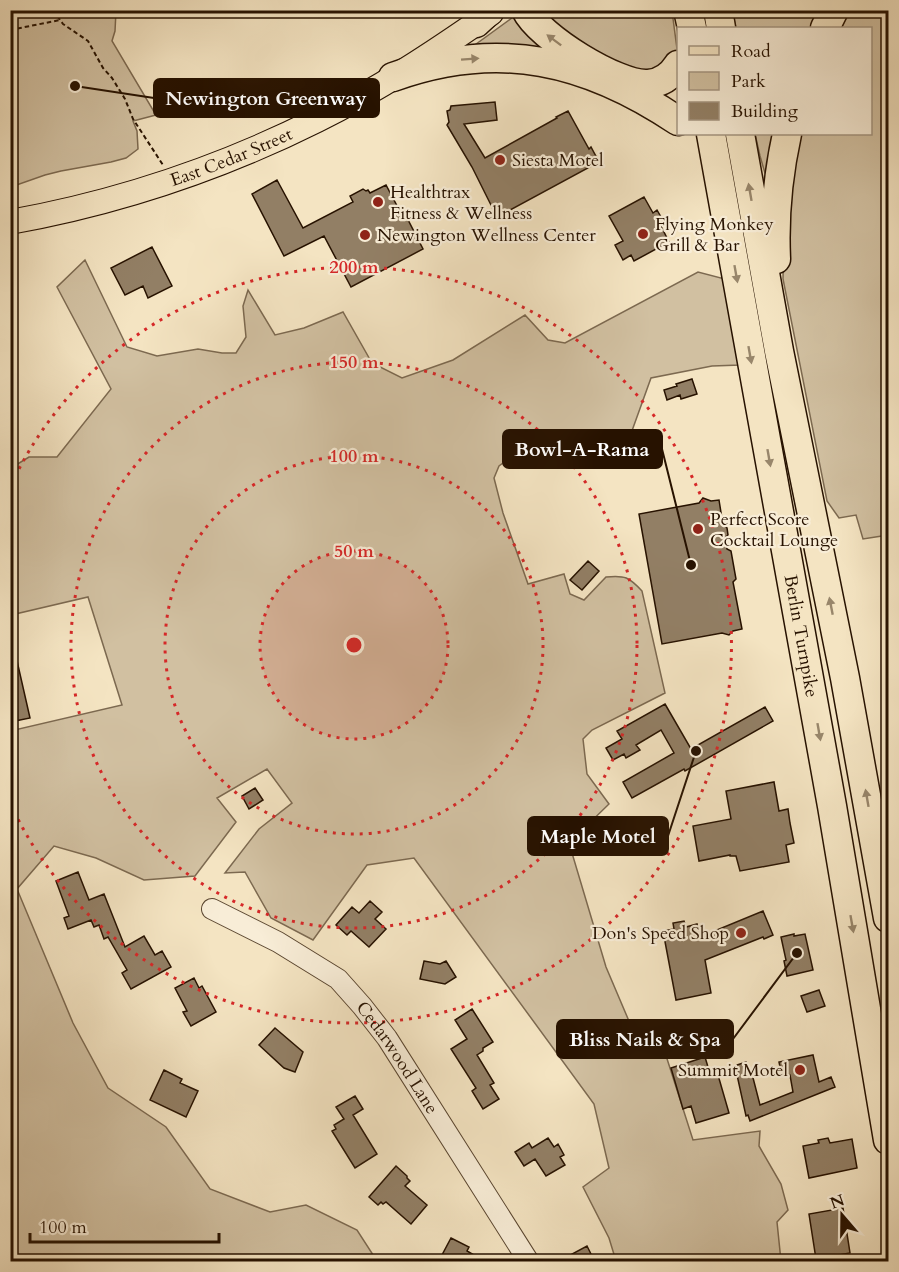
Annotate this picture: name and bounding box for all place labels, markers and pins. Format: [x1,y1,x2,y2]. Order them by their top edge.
callout: Newington Greenway [154,79,379,117]
place label: Siesta Motel [512,148,604,173]
marker: Siesta Motel [493,153,507,167]
place label: Healthtrax Fitness & Wellness [390,180,532,226]
marker: Healthtrax Fitness & Wellness [371,195,385,209]
place label: Flying Monkey Grill & Bar [655,212,774,258]
place label: Newington Wellness Center [377,223,596,248]
marker: Flying Monkey Grill & Bar [636,227,650,241]
marker: Newington Wellness Center [358,228,372,242]
callout: Bowl-A-Rama [503,430,662,468]
place label: Perfect Score Cocktail Lounge [710,507,838,553]
marker: Perfect Score Cocktail Lounge [691,522,705,536]
centre of rings [344,635,364,655]
callout: Maple Motel [528,817,668,855]
place label: Don's Speed Shop [592,921,729,946]
marker: Don's Speed Shop [734,926,748,940]
callout: Bliss Nails & Spa [557,1020,733,1058]
place label: Summit Motel [678,1058,788,1083]
marker: Summit Motel [793,1063,807,1077]

